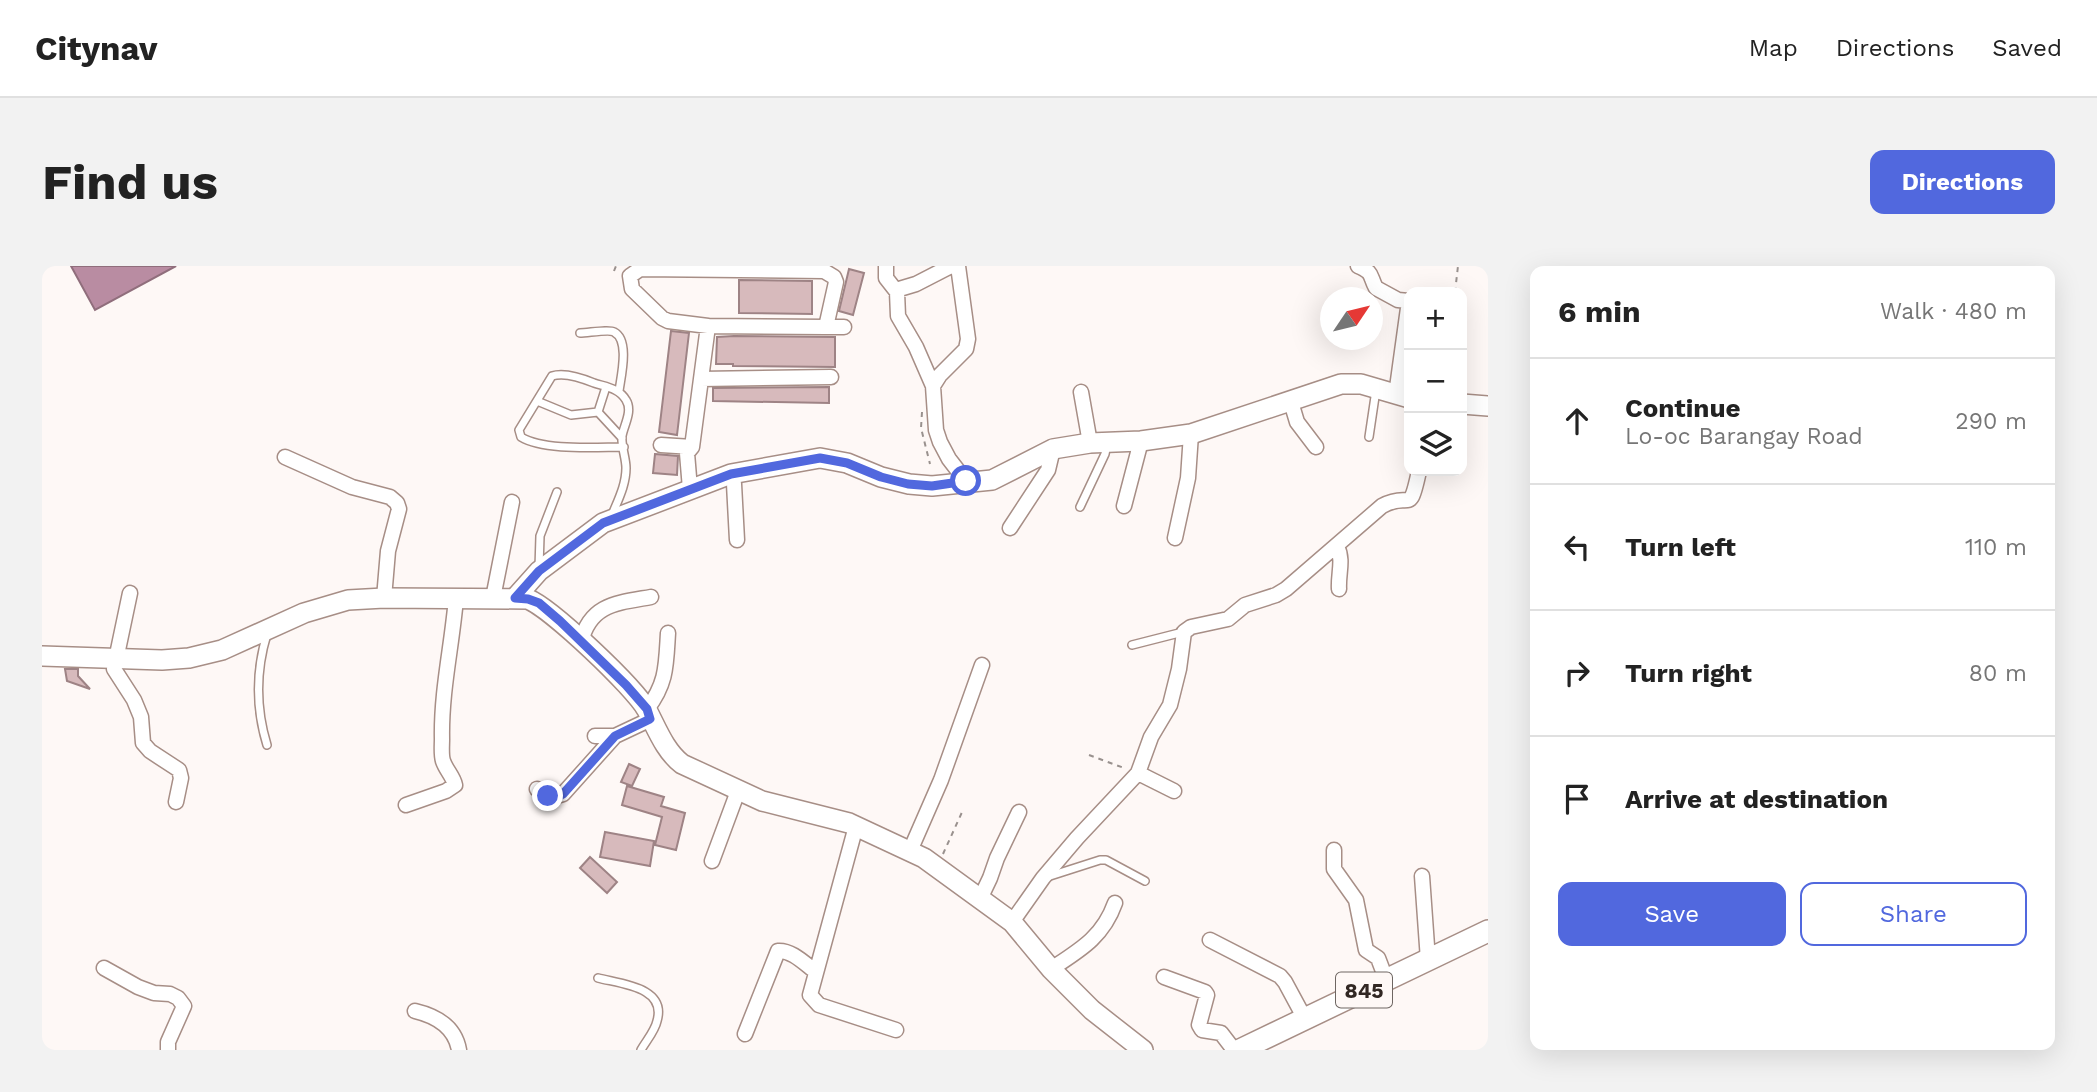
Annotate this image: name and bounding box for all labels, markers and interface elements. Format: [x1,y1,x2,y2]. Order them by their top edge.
text: Citynav [35,29,157,68]
text: Map [1749,34,1798,62]
text: Directions [1836,34,1954,62]
text: Saved [1992,34,2062,62]
button: Directions [1870,150,2055,214]
text: Find us [42,153,218,211]
north arrow [1320,287,1383,350]
map controls [1404,287,1467,476]
button: + [1404,287,1467,350]
text: 6 min [1558,294,1641,329]
text: Walk · 480 m [1880,298,2027,325]
button: − [1404,350,1467,413]
text: Continue [1625,393,1741,423]
icon: ahead [1558,402,1596,440]
text: 290 m [1955,408,2027,435]
button: layers [1404,413,1467,476]
text: Lo-oc Barangay Road [1625,423,1863,450]
route start [950,465,981,496]
icon: left [1558,528,1596,566]
text: Turn left [1625,532,1736,562]
text: 110 m [1965,534,2027,561]
icon: right [1558,654,1596,692]
text: Turn right [1625,658,1752,688]
text: 80 m [1969,660,2027,687]
route end [532,780,563,811]
icon: arrive [1558,780,1596,818]
text: Arrive at destination [1625,784,1888,814]
button: Save [1558,882,1786,946]
button: Share [1800,882,2027,946]
road number: 845 [1336,972,1392,1008]

